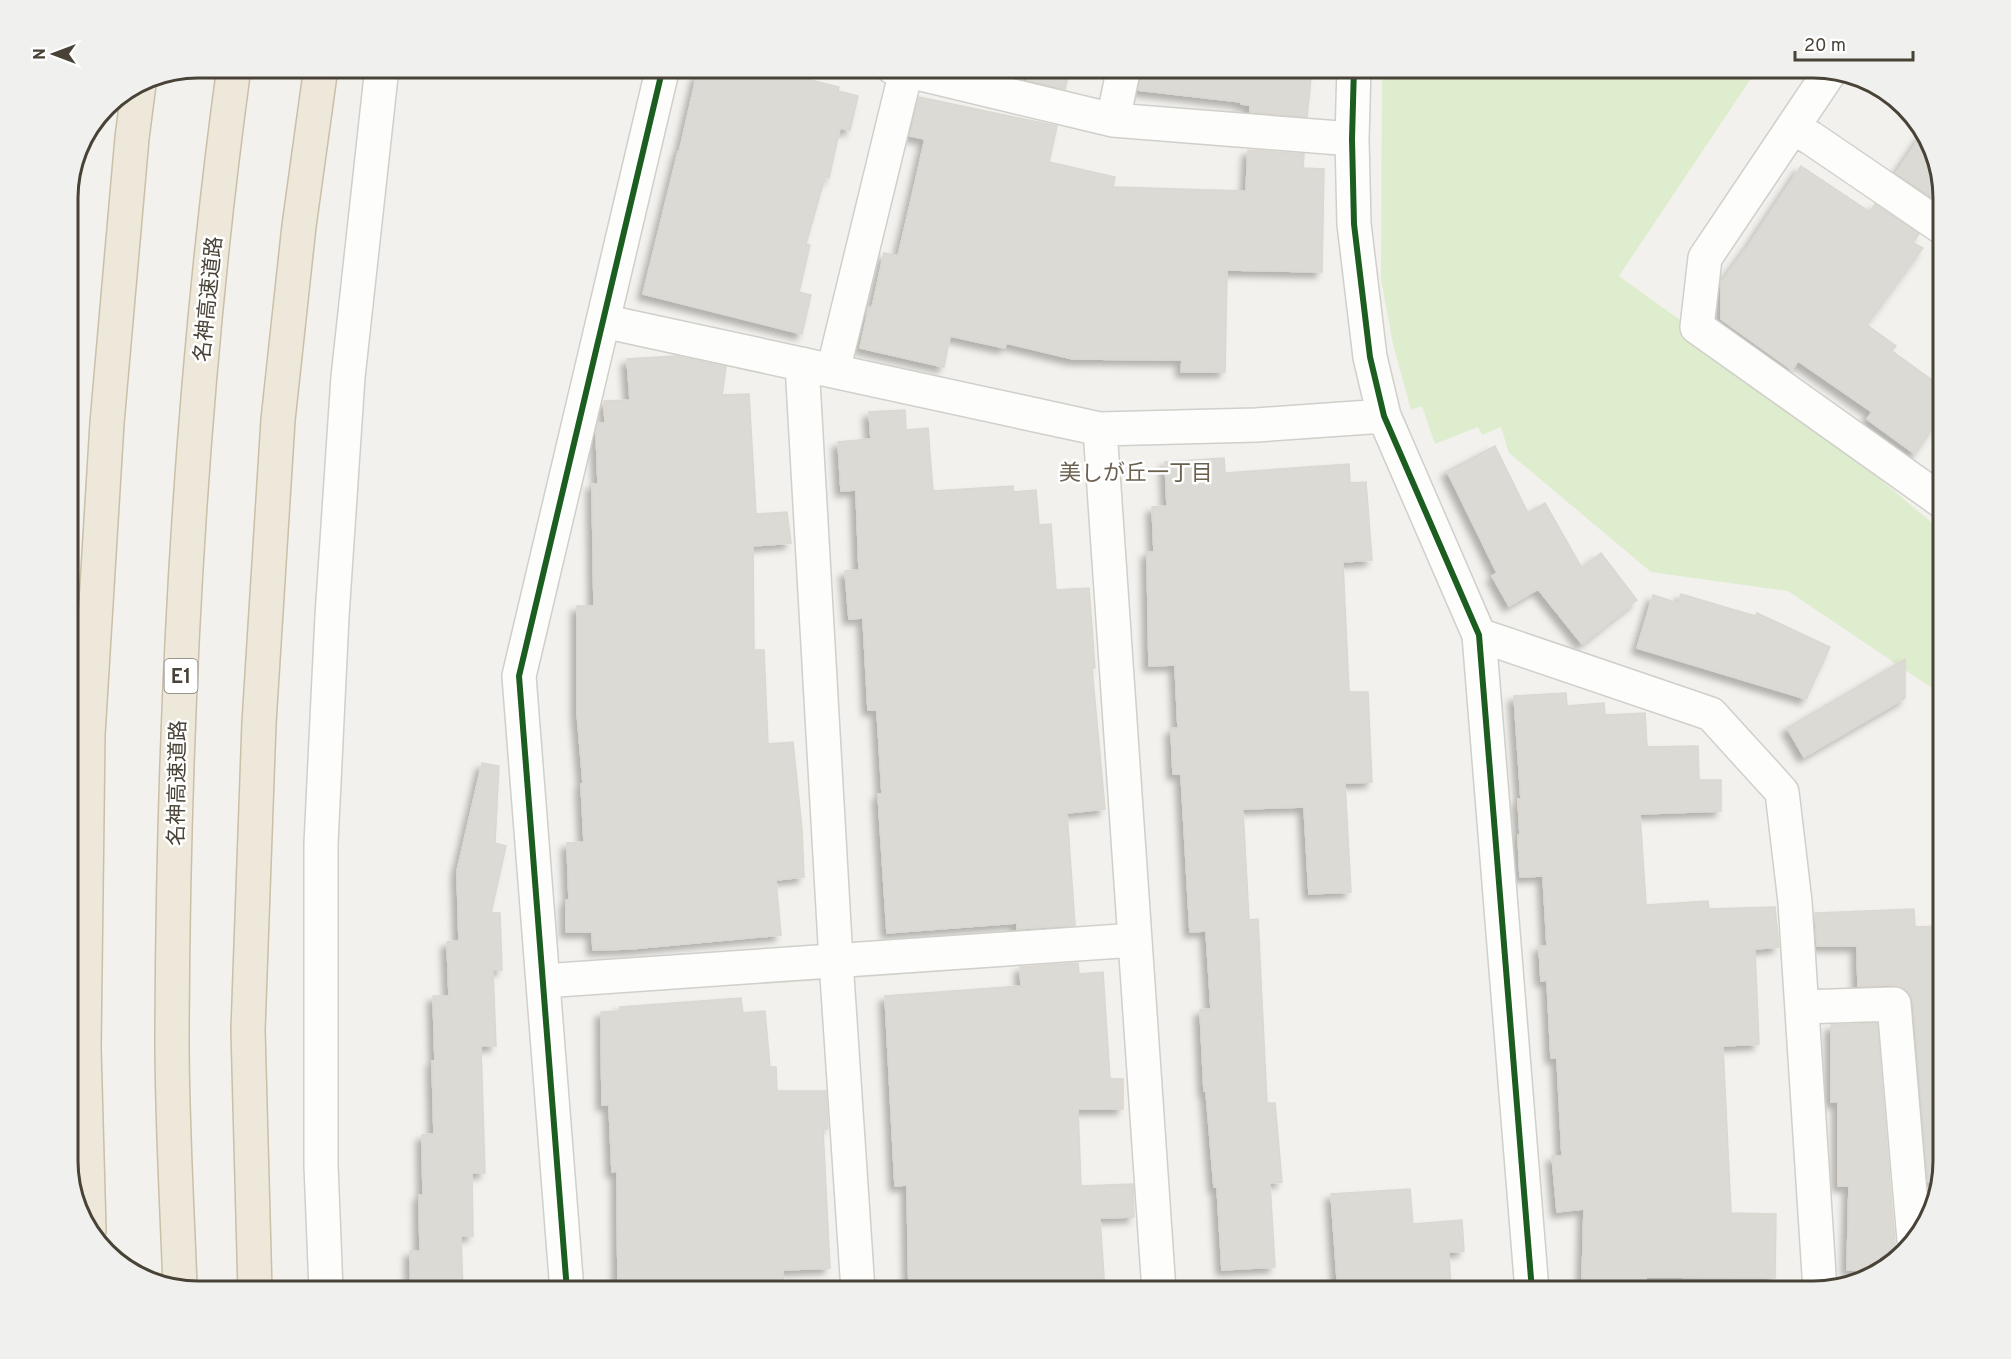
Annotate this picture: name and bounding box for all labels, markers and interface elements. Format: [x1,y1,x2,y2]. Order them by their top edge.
north arrow [24,24,84,84]
scale bar [1795,24,1914,62]
text: 20 m [1804,35,1846,58]
text: N [31,48,51,60]
street label: 名神高速道路 [189,235,230,363]
district label: 美しが丘一丁目 [1059,461,1213,488]
road number: E1 [164,659,198,693]
street label: 名神高速道路 [164,720,193,846]

